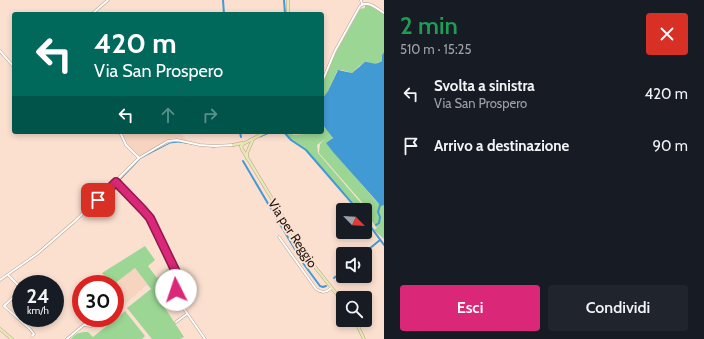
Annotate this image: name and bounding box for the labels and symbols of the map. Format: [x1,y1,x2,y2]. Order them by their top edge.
pin [81,183,115,217]
street label: Via per Reggio [265,196,321,270]
north arrow [336,203,372,239]
position arrow [155,269,197,311]
speed limit sign: 30 [72,275,124,327]

